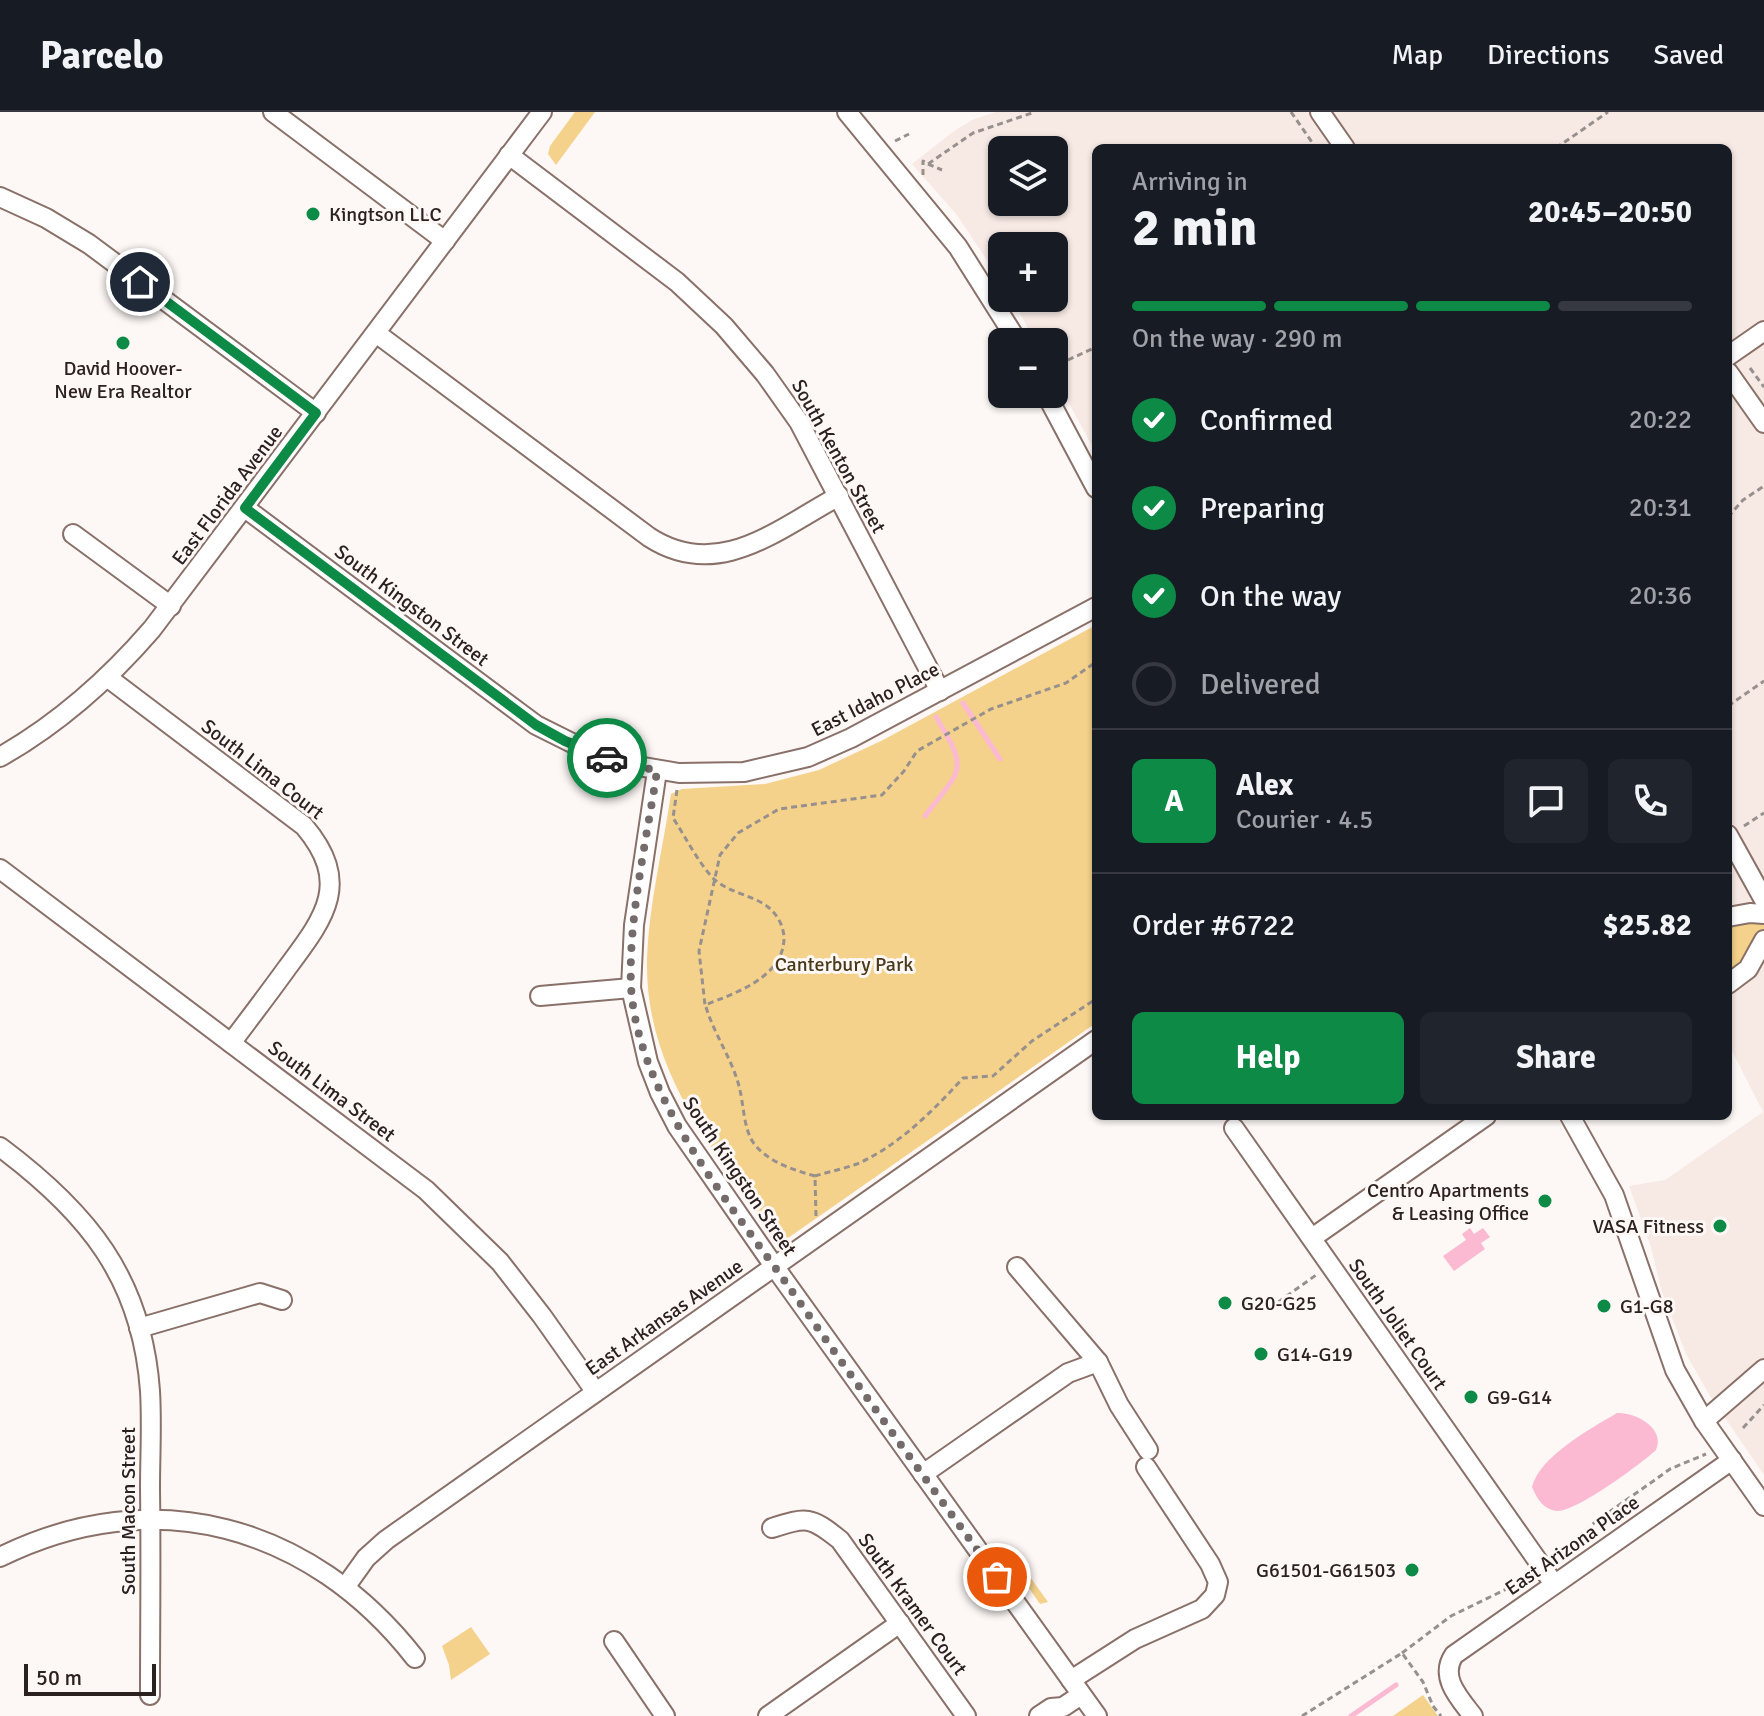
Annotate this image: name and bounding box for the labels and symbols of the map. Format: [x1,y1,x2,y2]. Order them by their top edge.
place label: Kingtson LLC [329,202,441,227]
marker: Kingtson LLC [304,205,322,223]
pin [106,248,174,316]
marker: David Hoover- New Era Realtor [114,334,132,352]
place label: David Hoover- New Era Realtor [54,356,192,404]
street label: South Kenton Street [786,375,891,537]
street label: East Florida Avenue [167,420,288,570]
street label: South Kingston Street [330,539,494,672]
street label: East Idaho Place [807,656,943,742]
street label: South Lima Court [196,714,329,825]
courier [567,718,647,798]
park label: Canterbury Park [775,952,913,977]
street label: South Lima Street [263,1035,400,1147]
street label: South Kingston Street [677,1092,802,1261]
place label: Centro Apartments & Leasing Office [1367,1178,1529,1226]
marker: Centro Apartments & Leasing Office [1536,1192,1554,1210]
place label: VASA Fitness [1592,1214,1704,1239]
marker: VASA Fitness [1711,1217,1729,1235]
street label: East Arkansas Avenue [581,1254,748,1381]
street label: South Joliet Court [1343,1254,1452,1395]
place label: G20-G25 [1241,1291,1317,1316]
marker: G20-G25 [1216,1294,1234,1312]
place label: G1-G8 [1620,1294,1674,1319]
marker: G1-G8 [1595,1297,1613,1315]
place label: G14-G19 [1277,1342,1353,1367]
marker: G14-G19 [1252,1345,1270,1363]
place label: G9-G14 [1487,1385,1552,1410]
marker: G9-G14 [1462,1388,1480,1406]
street label: South Macon Street [116,1427,141,1595]
street label: East Arizona Place [1500,1490,1644,1601]
street label: South Kramer Court [853,1528,973,1680]
pin [963,1543,1031,1611]
place label: G61501-G61503 [1256,1558,1396,1583]
marker: G61501-G61503 [1403,1561,1421,1579]
scale bar [24,1660,156,1696]

